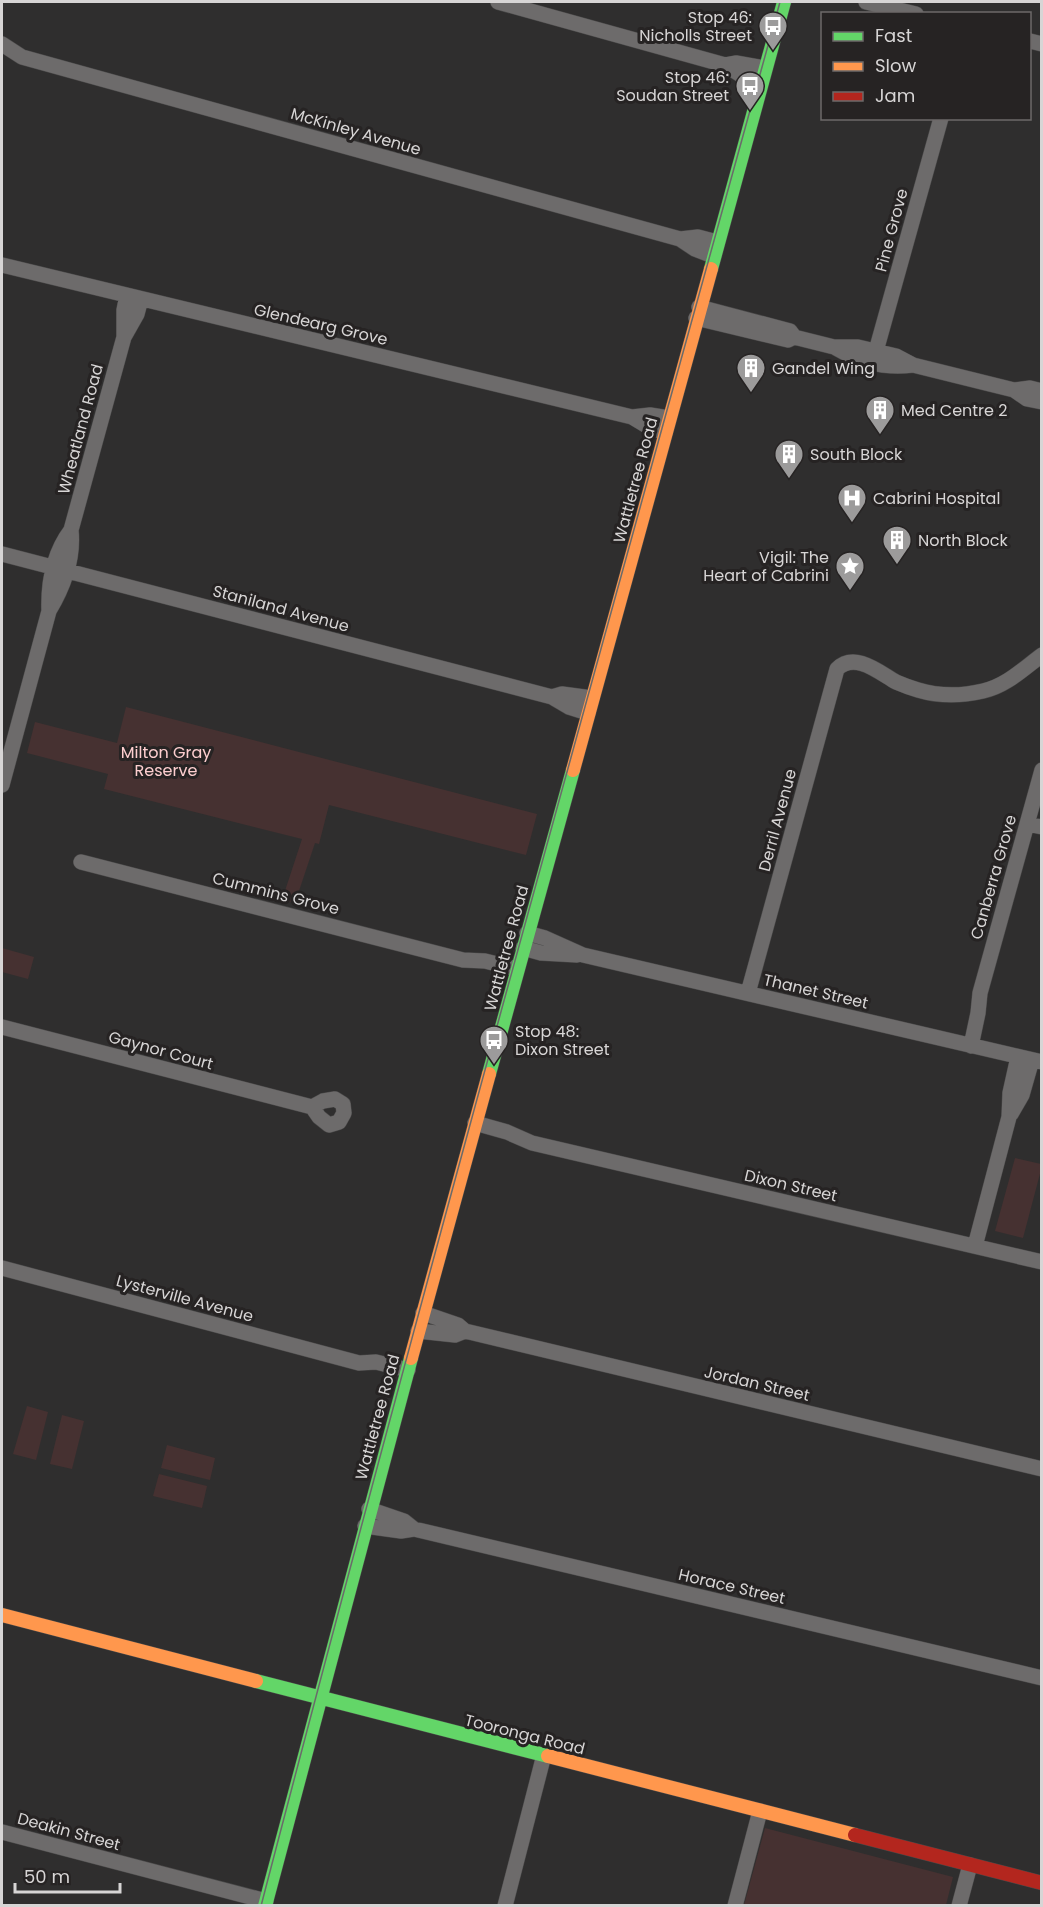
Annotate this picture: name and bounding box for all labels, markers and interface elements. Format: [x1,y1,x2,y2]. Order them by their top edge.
place label: Stop 46: Nicholls Street [639,6,752,47]
bus stop icon: Stop 46: Nicholls Street [757,10,789,52]
legend [821,12,1031,120]
text: Fast [875,23,912,48]
text: Slow [875,53,917,78]
place label: Stop 46: Soudan Street [616,66,729,107]
bus stop icon: Stop 46: Soudan Street [734,70,766,112]
text: Jam [875,83,915,108]
street label: McKinley Avenue [288,102,424,161]
street label: Pine Grove [869,186,914,274]
street label: Glendearg Grove [252,298,390,351]
building icon: Gandel Wing [735,352,767,394]
place label: Gandel Wing [772,357,875,380]
street label: Wheatland Road [52,361,109,497]
building icon: Med Centre 2 [864,394,896,436]
place label: Med Centre 2 [901,399,1007,422]
street label: Wattletree Road [608,415,663,546]
building icon: South Block [773,438,805,480]
place label: South Block [810,443,903,466]
hospital icon: Cabrini Hospital [836,482,868,524]
place label: Cabrini Hospital [873,487,1000,510]
building icon: North Block [881,524,913,566]
place label: North Block [918,529,1008,552]
place label: Vigil: The Heart of Cabrini [703,546,829,587]
place icon: Vigil: The Heart of Cabrini [834,550,866,592]
street label: Staniland Avenue [210,579,352,638]
park label: Milton Gray Reserve [121,741,211,782]
street label: Derril Avenue [753,766,802,874]
street label: Canberra Grove [965,812,1022,942]
street label: Cummins Grove [210,867,342,920]
street label: Wattletree Road [479,883,534,1014]
street label: Thanet Street [761,968,871,1015]
place label: Stop 48: Dixon Street [515,1020,610,1061]
bus stop icon: Stop 48: Dixon Street [478,1024,510,1066]
street label: Gaynor Court [106,1025,216,1076]
street label: Dixon Street [742,1164,840,1207]
street label: Lysterville Avenue [114,1269,256,1328]
street label: Wattletree Road [350,1352,405,1483]
street label: Jordan Street [702,1360,812,1407]
street label: Horace Street [676,1563,788,1610]
street label: Tooronga Road [462,1708,587,1761]
street label: Deakin Street [15,1807,123,1856]
scale bar [15,1856,120,1894]
text: 50 m [24,1864,70,1889]

